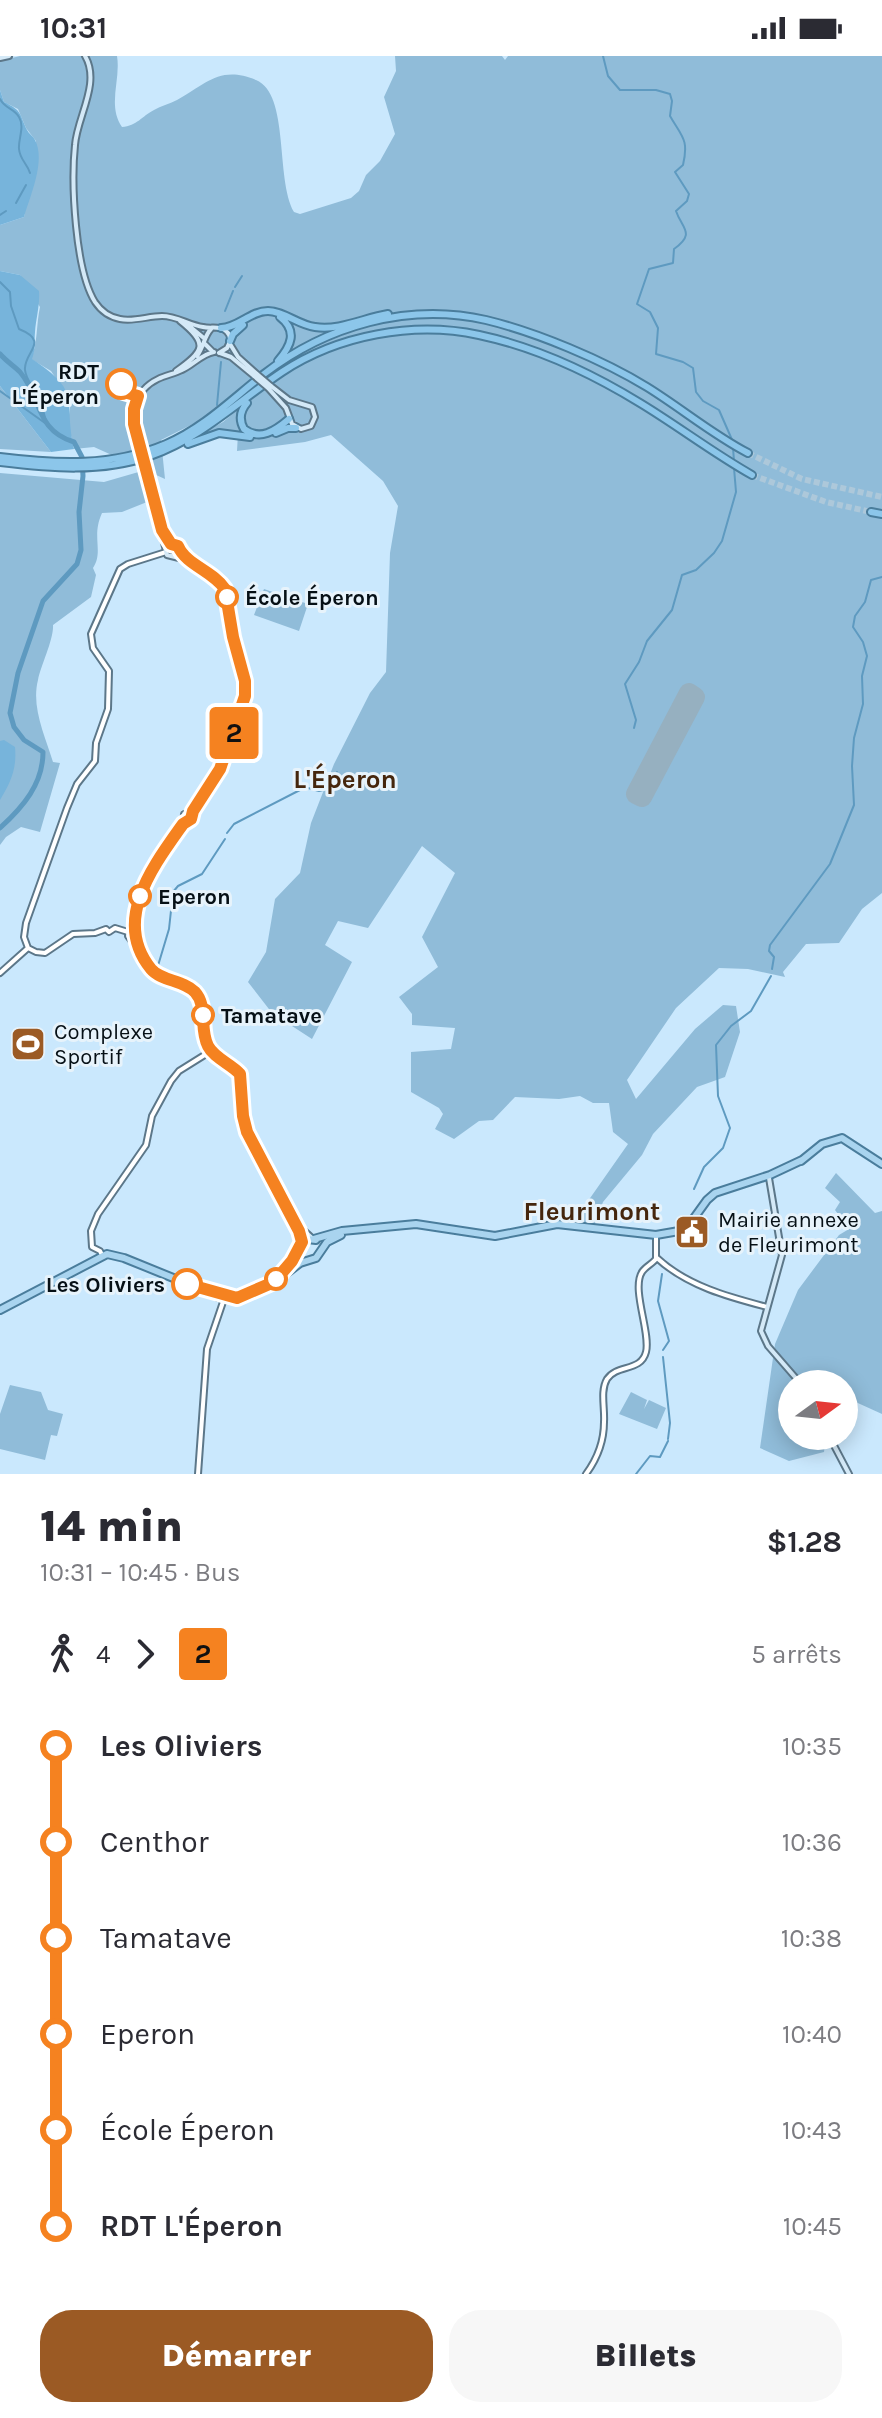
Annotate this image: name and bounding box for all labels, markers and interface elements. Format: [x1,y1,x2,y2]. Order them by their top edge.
text: 10:31 [40,10,107,46]
place label: RDT L'Éperon [11,359,99,410]
marker: RDT L'Éperon [106,369,136,399]
place label: École Éperon [245,584,379,611]
marker: École Éperon [216,586,238,608]
line badge: 2 [208,707,260,759]
text: 2 [226,716,242,749]
district label: L'Éperon [293,763,397,795]
place label: Eperon [158,884,231,910]
marker: Eperon [129,885,151,907]
place label: Tamatave [221,1003,322,1029]
marker: Tamatave [192,1004,214,1026]
place label: Complexe Sportif [54,1019,153,1070]
sports icon: Complexe Sportif [9,1025,47,1063]
district label: Fleurimont [524,1196,660,1227]
place label: Mairie annexe de Fleurimont [718,1207,859,1258]
public building icon: Mairie annexe de Fleurimont [673,1213,711,1251]
unlabelled marker [265,1268,287,1290]
marker: Les Oliviers [172,1269,202,1299]
place label: Les Oliviers [46,1272,165,1298]
north arrow [778,1370,858,1450]
map controls [778,1370,858,1450]
text: 14 min [40,1501,183,1552]
text: $1.28 [767,1524,842,1560]
text: 10:31 – 10:45 · Bus [40,1557,240,1588]
icon: walk [40,1632,84,1676]
icon: forward [123,1632,167,1676]
text: 2 [195,1637,211,1670]
text: 4 [96,1639,111,1670]
text: 5 arrêts [751,1639,842,1670]
text: Les Oliviers [100,1728,263,1764]
text: 10:35 [782,1731,842,1762]
text: Centhor [100,1824,209,1860]
text: 10:36 [782,1827,842,1858]
text: Tamatave [100,1920,232,1956]
text: 10:38 [781,1923,842,1954]
text: Eperon [100,2016,195,2052]
text: 10:40 [782,2019,842,2050]
text: École Éperon [100,2112,275,2148]
text: 10:43 [782,2115,842,2146]
text: RDT L'Éperon [100,2208,283,2244]
text: 10:45 [783,2211,842,2242]
button: Démarrer [40,2310,433,2402]
button: Billets [449,2310,842,2402]

